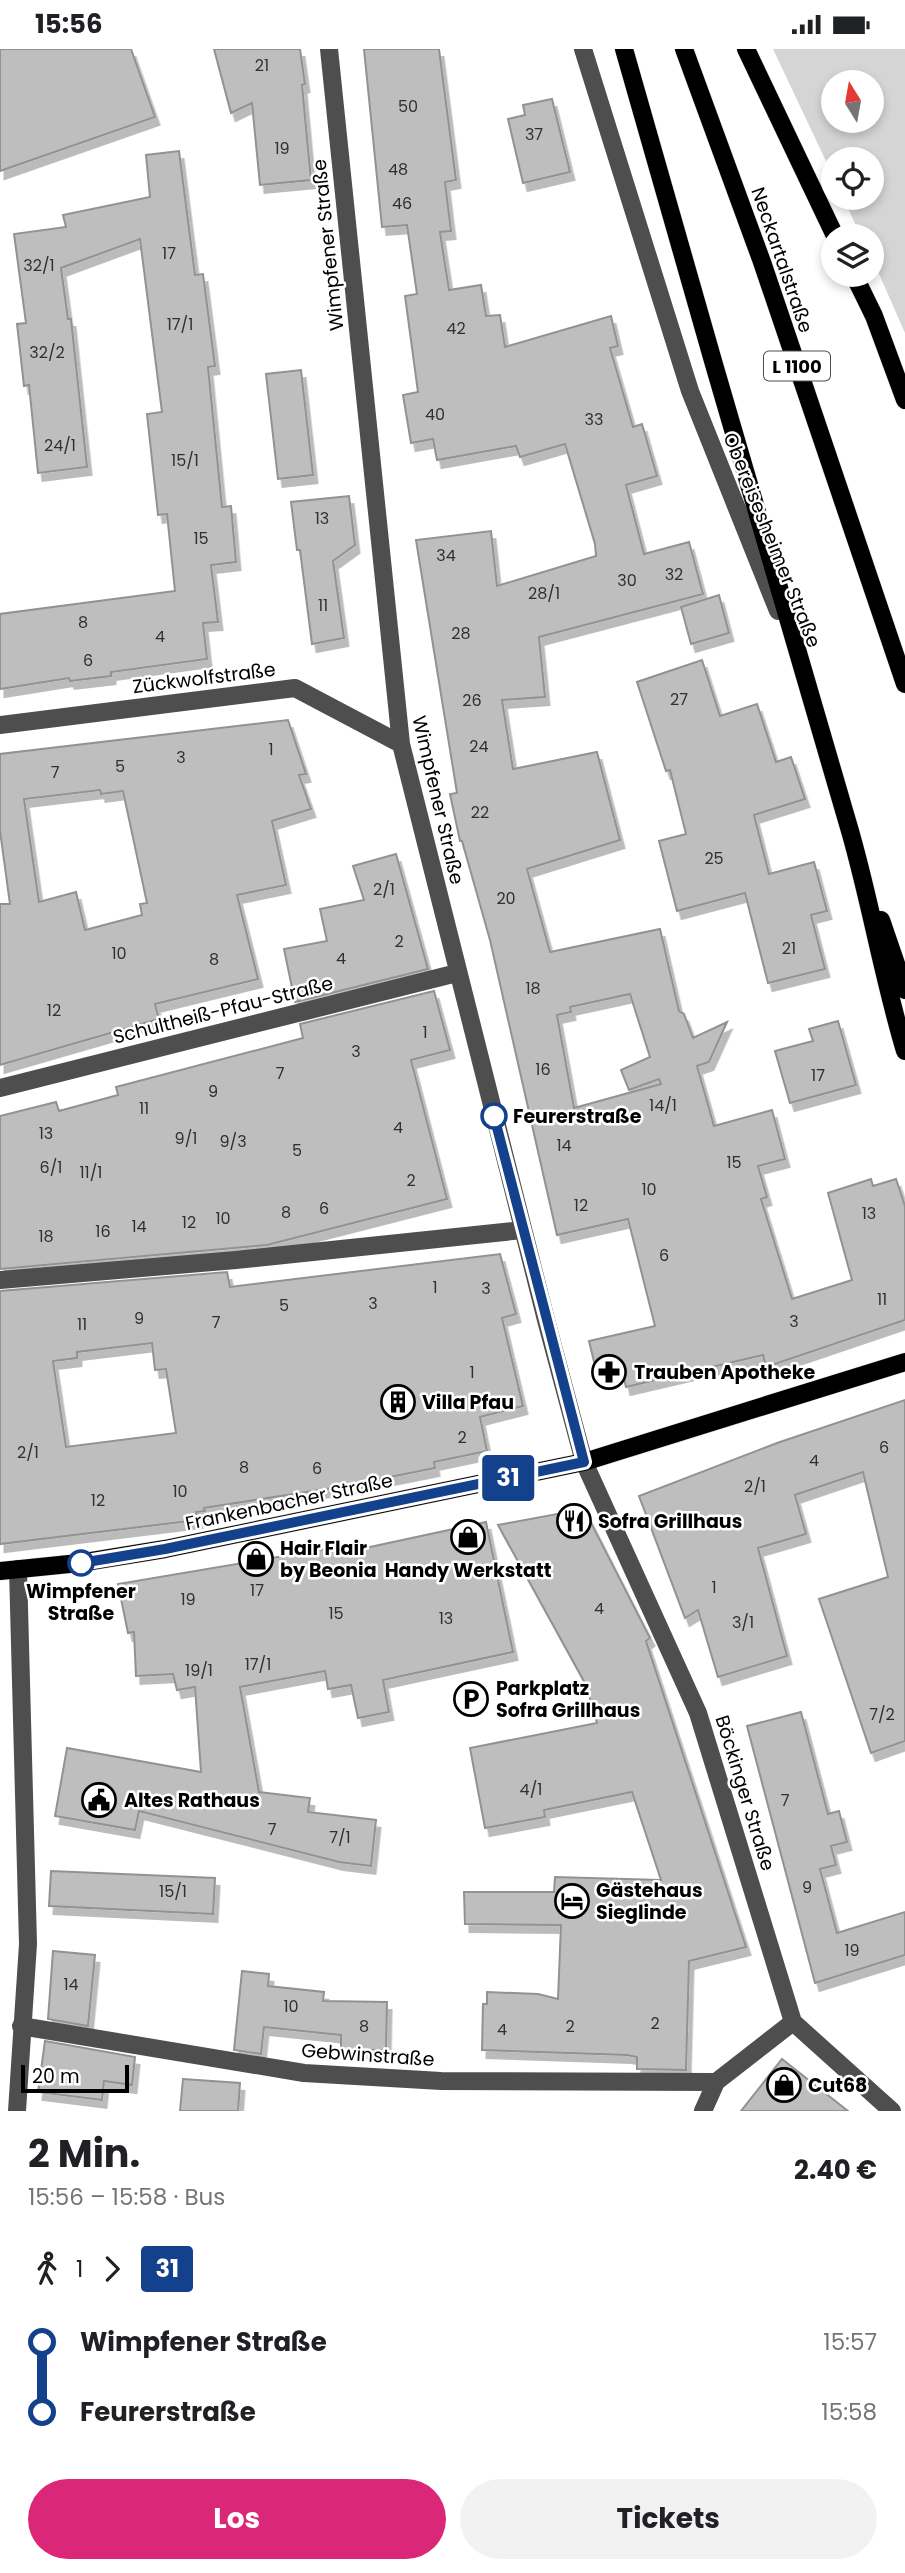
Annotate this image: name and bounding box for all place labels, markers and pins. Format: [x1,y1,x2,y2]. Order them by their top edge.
marker: Feurerstraße [481,1103,507,1129]
place label: Feurerstraße [513,1103,642,1130]
pharmacy icon: Trauben Apotheke [590,1353,628,1391]
place label: Trauben Apotheke [634,1359,815,1386]
building icon: Villa Pfau [379,1383,417,1421]
place label: Villa Pfau [422,1389,514,1416]
restaurant icon: Sofra Grillhaus [555,1502,593,1540]
place label: Sofra Grillhaus [598,1508,742,1535]
shop icon: Handy Werkstatt [449,1518,487,1556]
place label: Hair Flair by Beonia [280,1535,377,1584]
shop icon: Hair Flair by Beonia [237,1540,275,1578]
marker: Wimpfener Straße [68,1550,94,1576]
place label: Handy Werkstatt [385,1557,552,1584]
place label: Wimpfener Straße [26,1578,136,1627]
place label: Parkplatz Sofra Grillhaus [496,1675,640,1724]
parking icon: Parkplatz Sofra Grillhaus [452,1680,490,1718]
public building icon: Altes Rathaus [80,1781,118,1819]
place label: Altes Rathaus [124,1787,260,1814]
place label: Gästehaus Sieglinde [596,1877,703,1926]
hotel icon: Gästehaus Sieglinde [553,1882,591,1920]
shop icon: Cut68 [765,2066,803,2104]
place label: Cut68 [808,2072,867,2099]

